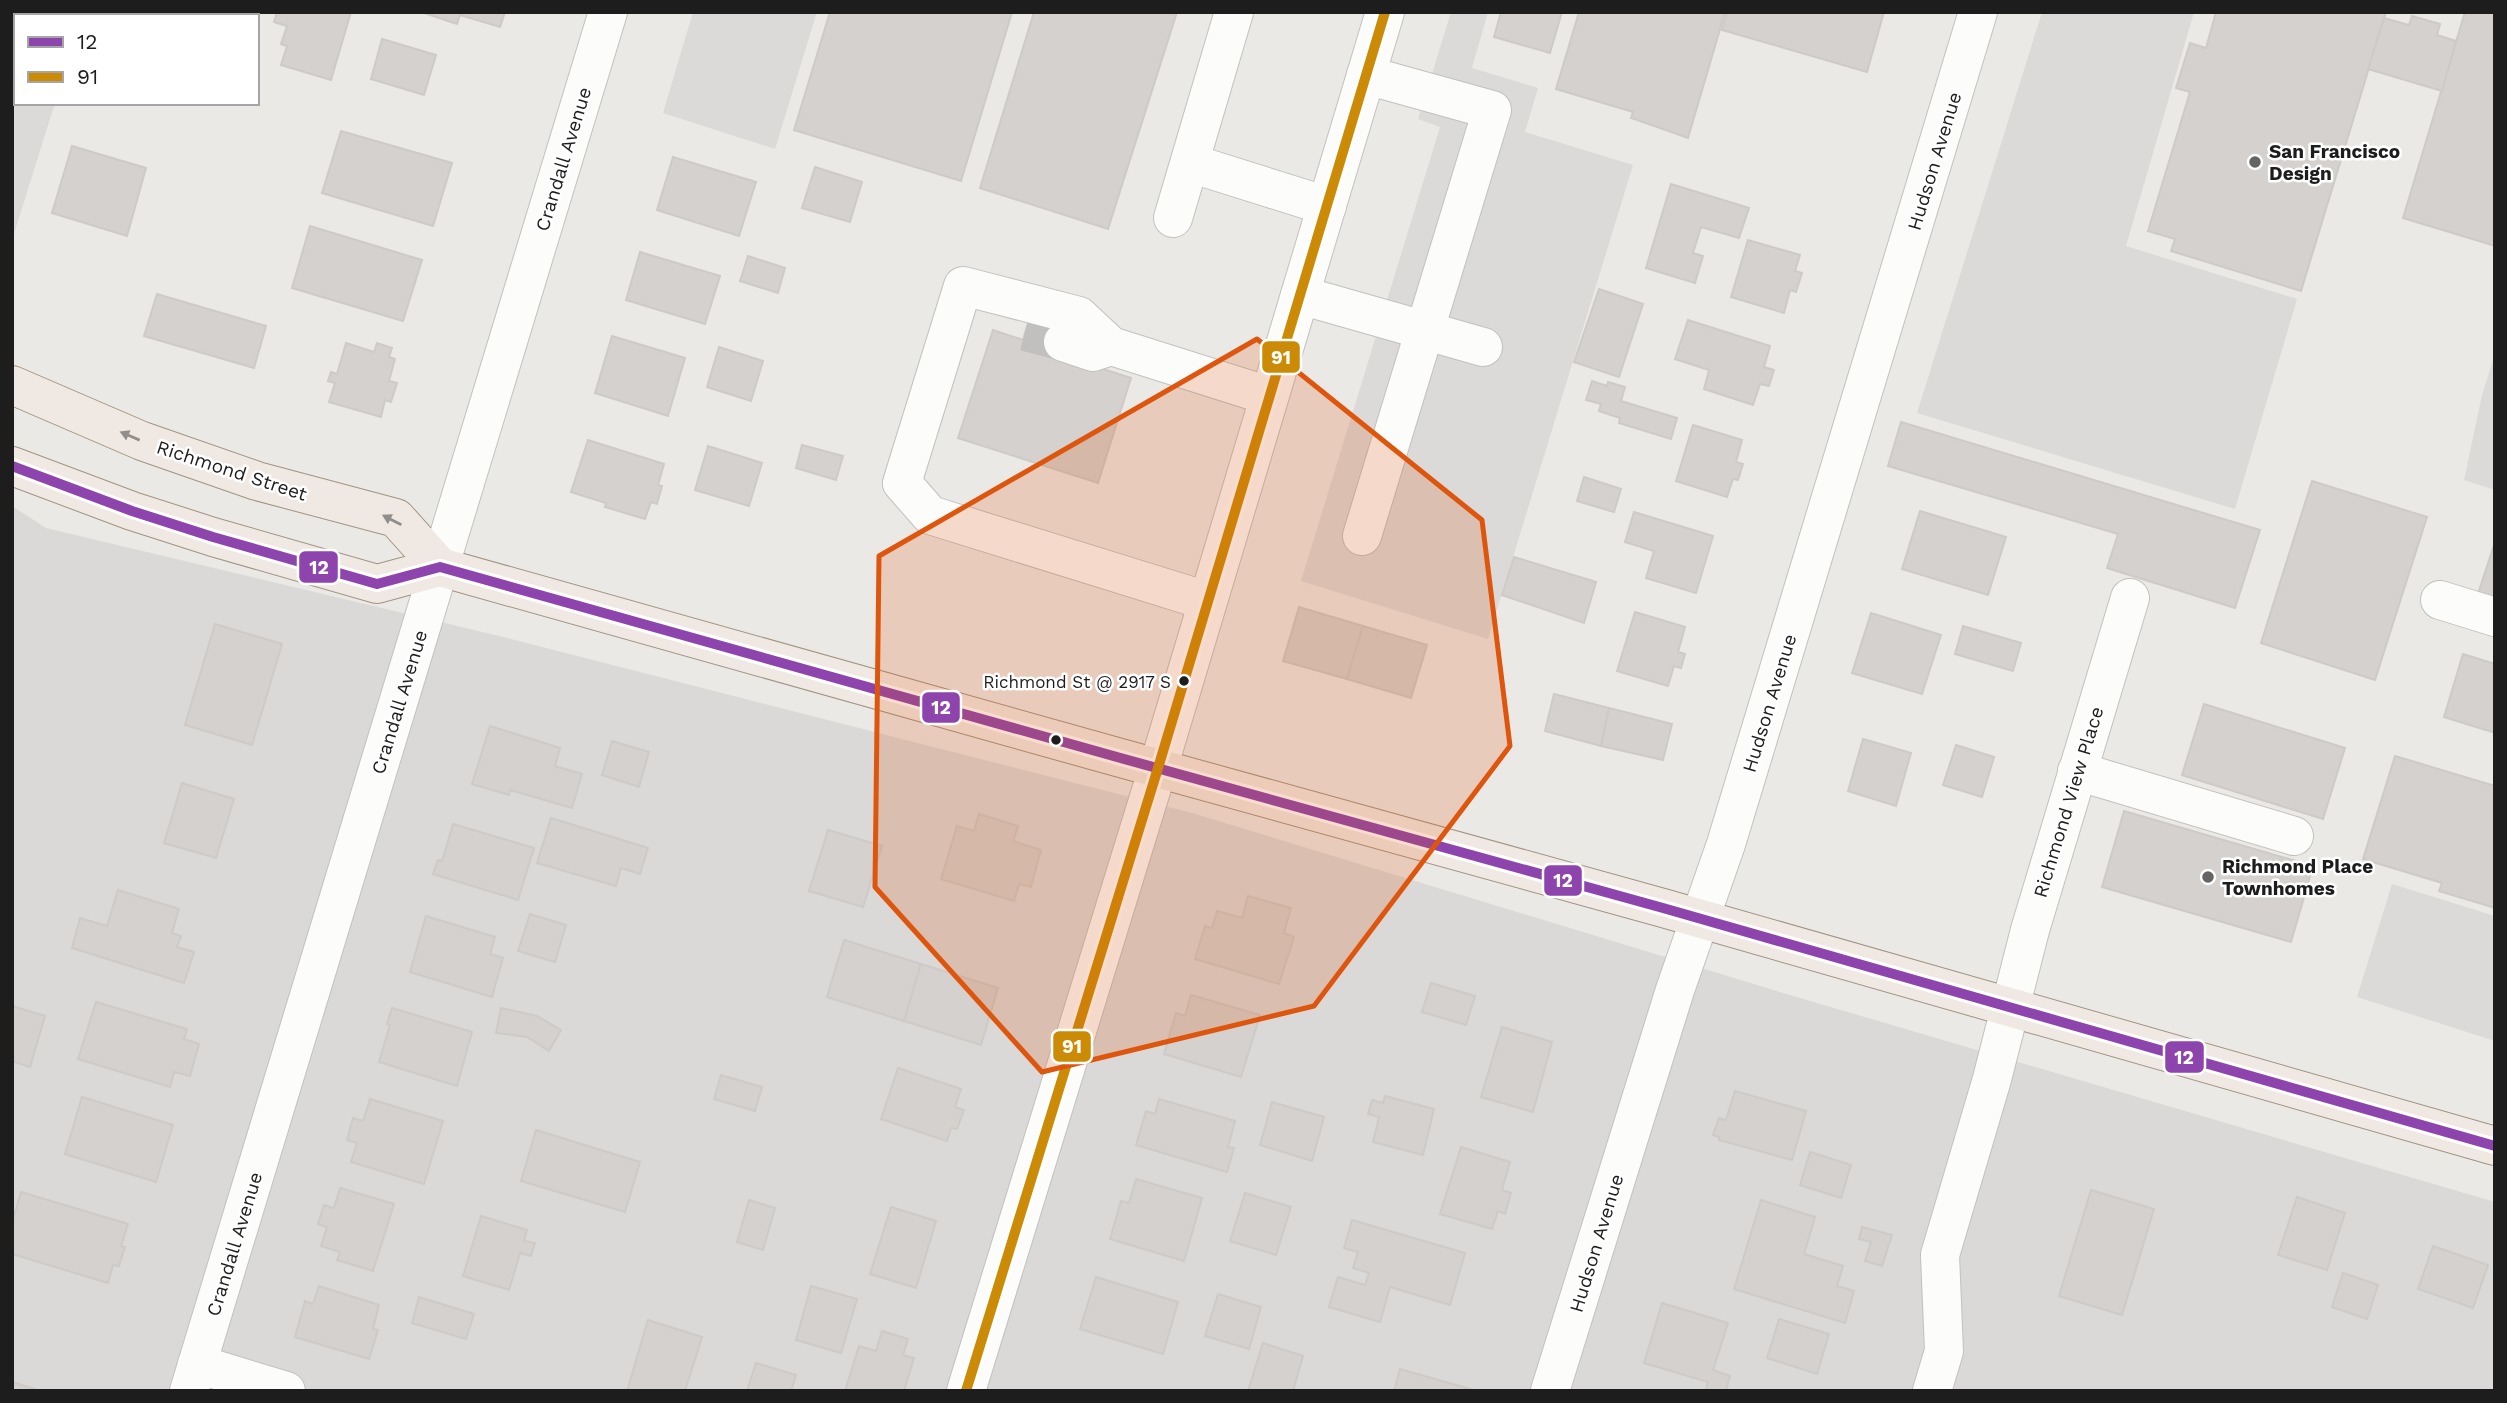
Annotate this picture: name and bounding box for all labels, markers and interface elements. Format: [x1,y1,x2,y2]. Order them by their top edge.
legend [14,14,259,105]
text: 12 [77,29,97,54]
text: 91 [77,64,98,89]
street label: Crandall Avenue [531,84,596,234]
street label: Hudson Avenue [1902,89,1966,233]
place label: San Francisco Design [2269,140,2400,185]
marker: San Francisco Design [2247,154,2263,170]
line badge: 91 [1261,340,1301,374]
text: 91 [1271,346,1291,369]
one-way arrow [119,430,140,441]
street label: Richmond Street [154,435,310,506]
one-way arrow [382,514,402,526]
line badge: 12 [298,550,339,584]
text: 12 [309,556,329,579]
street label: Crandall Avenue [367,627,432,777]
street label: Hudson Avenue [1737,631,1801,775]
place label: Richmond St @ 2917 S [983,672,1171,692]
marker: Richmond St @ 2917 S [1177,674,1191,688]
line badge: 12 [921,691,961,724]
text: 12 [931,696,951,719]
street label: Richmond View Place [2028,704,2109,901]
unlabelled marker [1049,733,1063,747]
place label: Richmond Place Townhomes [2222,855,2373,900]
line badge: 12 [1543,864,1583,897]
text: 12 [1553,869,1573,892]
marker: Richmond Place Townhomes [2200,869,2216,885]
line badge: 91 [1052,1030,1092,1063]
text: 91 [1062,1035,1082,1058]
line badge: 12 [2164,1040,2205,1074]
text: 12 [2174,1046,2194,1069]
street label: Crandall Avenue [202,1169,267,1319]
street label: Hudson Avenue [1564,1171,1628,1315]

